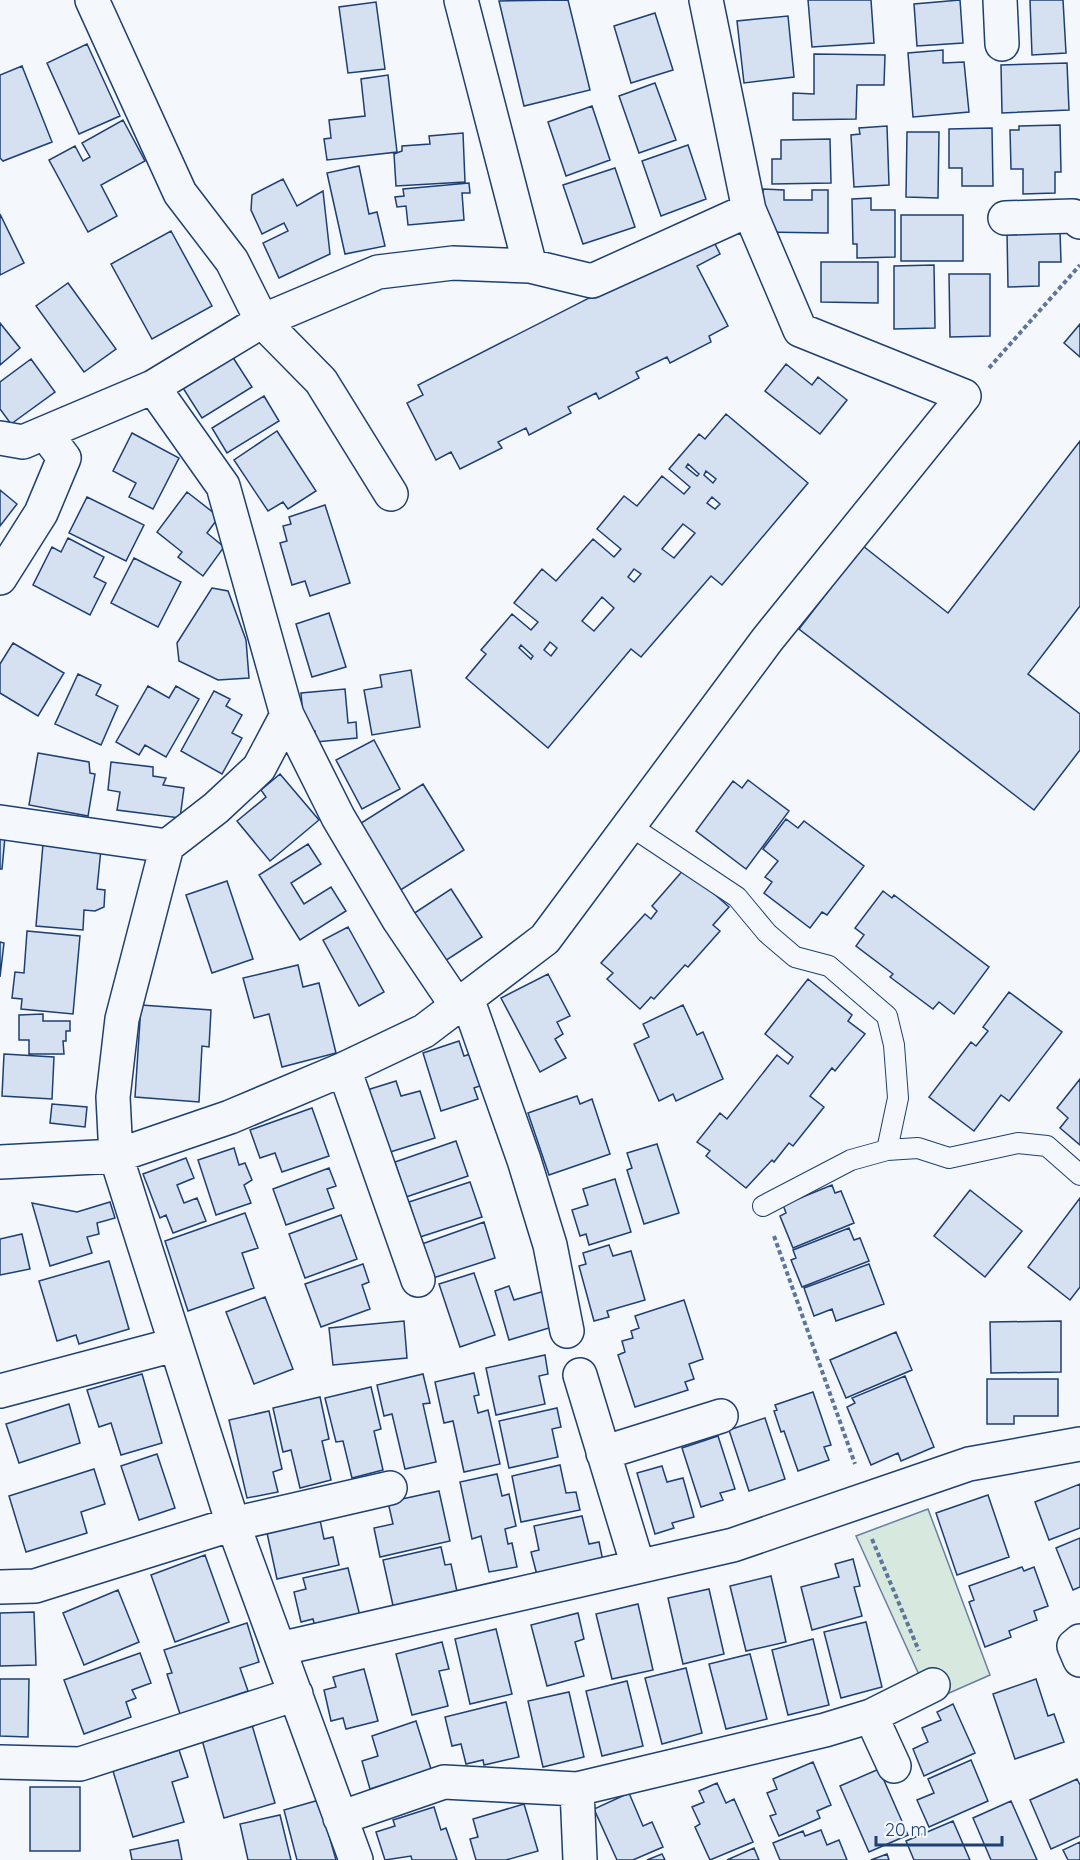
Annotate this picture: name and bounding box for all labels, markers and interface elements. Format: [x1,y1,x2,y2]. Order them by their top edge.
scale bar [876,1809,1002,1847]
text: 20 m [885,1818,927,1841]

